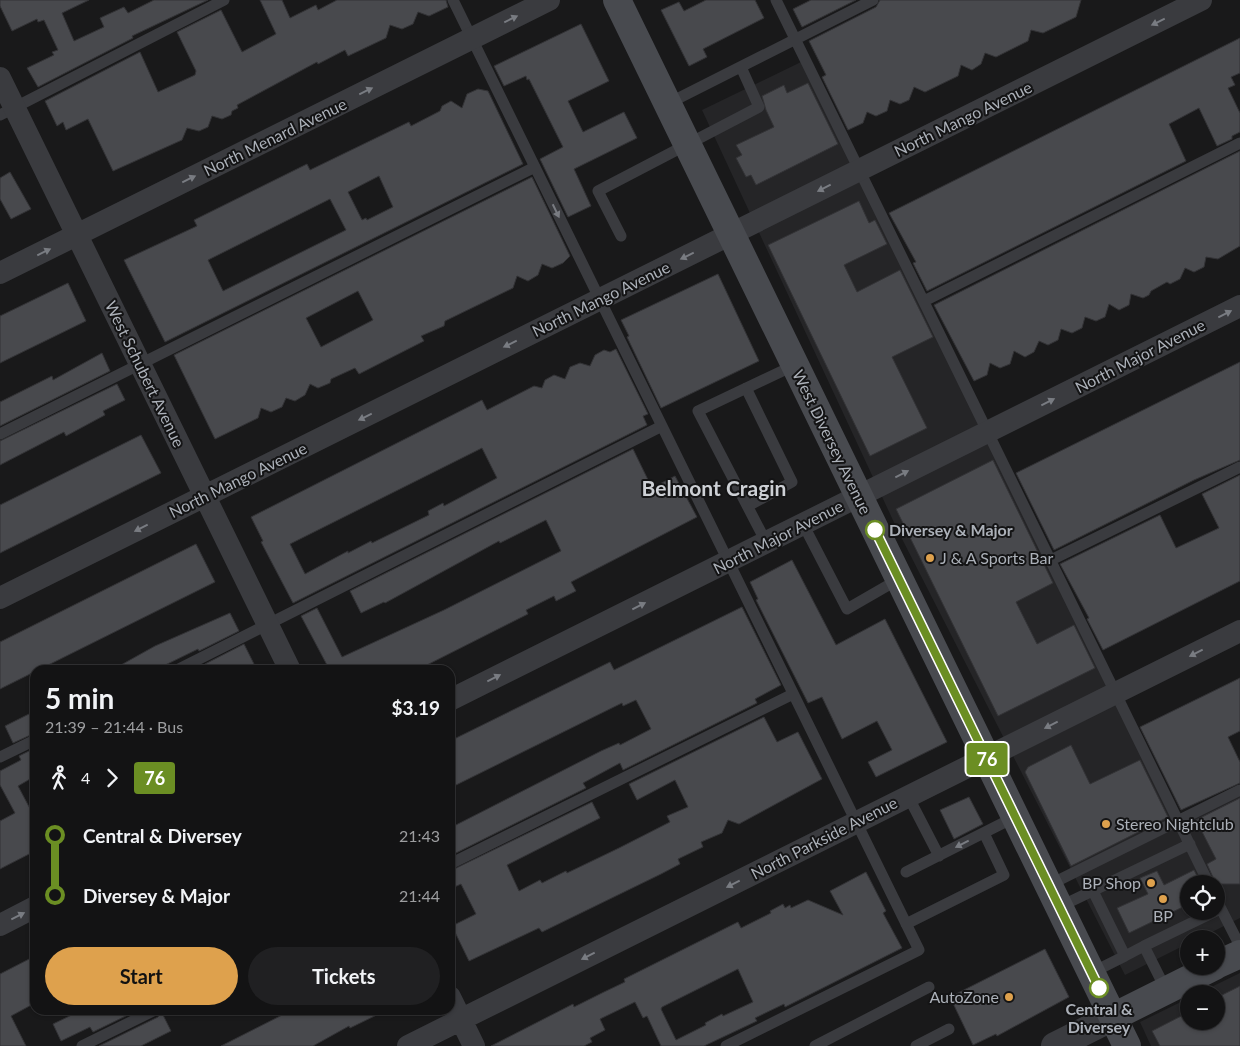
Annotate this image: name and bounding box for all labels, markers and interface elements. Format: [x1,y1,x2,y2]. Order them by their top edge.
one-way arrow [504,15,519,23]
one-way arrow [1151,18,1165,26]
street label: North Mango Avenue [891,77,1035,160]
one-way arrow [359,87,373,95]
street label: North Menard Avenue [200,94,349,179]
one-way arrow [182,175,196,183]
one-way arrow [817,184,832,192]
one-way arrow [553,204,561,218]
one-way arrow [36,247,51,256]
one-way arrow [680,252,694,260]
street label: North Mango Avenue [529,257,673,340]
street label: West Schubert Avenue [102,297,189,450]
one-way arrow [1217,310,1232,318]
street label: North Major Avenue [1072,315,1208,397]
one-way arrow [503,340,517,348]
street label: West Diversey Avenue [789,366,876,517]
one-way arrow [1041,398,1055,406]
one-way arrow [358,413,372,421]
street label: North Mango Avenue [166,438,310,521]
one-way arrow [895,470,910,479]
district label: Belmont Cragin [642,475,786,500]
street label: North Major Avenue [710,496,846,578]
marker: Diversey & Major [865,520,885,540]
place label: Diversey & Major [889,520,1013,539]
one-way arrow [134,524,148,532]
place label: J & A Sports Bar [940,548,1053,567]
marker: J & A Sports Bar [924,552,936,564]
one-way arrow [632,602,646,610]
one-way arrow [1189,648,1204,657]
one-way arrow [486,674,501,683]
text: 5 min [45,681,114,715]
text: $3.19 [391,696,440,719]
text: 21:39 – 21:44 · Bus [45,717,183,736]
one-way arrow [1044,721,1058,729]
line badge: 76 [964,743,1010,775]
text: 76 [977,748,997,770]
icon: walk [45,764,73,792]
icon: forward [98,764,126,792]
text: 76 [144,767,165,789]
text: 4 [81,768,90,787]
street label: North Parkside Avenue [747,792,900,883]
place label: Stereo Nightclub [1116,814,1234,833]
marker: Stereo Nightclub [1100,818,1112,830]
text: Central & Diversey [83,824,242,847]
text: 21:43 [399,826,440,845]
one-way arrow [954,840,969,848]
place label: BP Shop [1082,873,1141,892]
map controls [1180,875,1225,1030]
button: locate [1180,875,1225,920]
marker: BP Shop [1145,877,1157,889]
one-way arrow [726,880,741,888]
text: Diversey & Major [83,884,230,907]
text: 21:44 [399,886,440,905]
marker: BP [1157,893,1169,905]
place label: BP [1153,906,1173,925]
one-way arrow [10,912,25,920]
button: + [1180,930,1225,975]
button: Start [45,947,238,1005]
button: Tickets [248,947,440,1005]
one-way arrow [581,952,595,960]
marker: Central & Diversey [1089,978,1109,998]
button: − [1180,985,1225,1030]
place label: AutoZone [929,987,999,1006]
marker: AutoZone [1003,991,1015,1003]
place label: Central & Diversey [1065,999,1133,1036]

